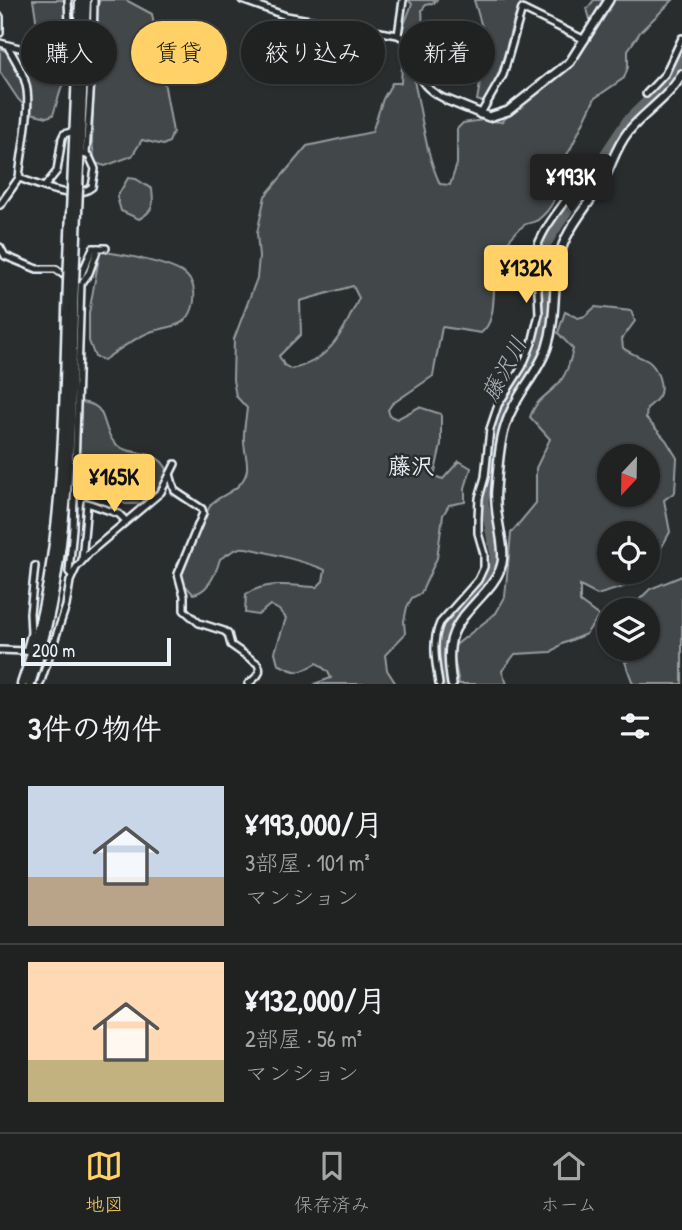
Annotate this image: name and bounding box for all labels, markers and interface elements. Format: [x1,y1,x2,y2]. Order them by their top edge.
chip: 購入 [21,21,117,84]
chip: 賃貸 [131,21,227,84]
chip: 絞り込み [241,21,385,84]
chip: 新着 [399,21,495,84]
pin: ¥193K [522,154,620,214]
text: ¥193K [546,161,596,192]
pin: ¥132K [477,246,575,305]
text: ¥132K [500,252,552,283]
water label: 藤沢川 [474,331,533,407]
north arrow [597,444,660,508]
map controls [597,444,660,661]
district label: 藤沢 [388,450,434,481]
pin: ¥165K [65,454,163,514]
text: ¥165K [89,461,139,492]
button: locate [597,521,660,584]
button: layers [597,598,660,661]
scale bar [21,635,172,667]
text: 200 m [32,637,75,663]
icon: filters [616,707,654,745]
text: 3件の物件 [28,708,161,748]
text: ¥193,000/月 [245,804,383,844]
icon: home [84,814,168,898]
text: 3部屋 · 101 m² [245,847,370,878]
text: マンション [245,881,359,912]
text: ¥132,000/月 [245,980,386,1020]
icon: home [84,990,168,1074]
text: 2部屋 · 56 m² [245,1023,362,1054]
text: マンション [245,1057,359,1088]
tab: 地図 [85,1147,123,1217]
tab: 保存済み [294,1147,370,1217]
tab: ホーム [540,1147,597,1217]

